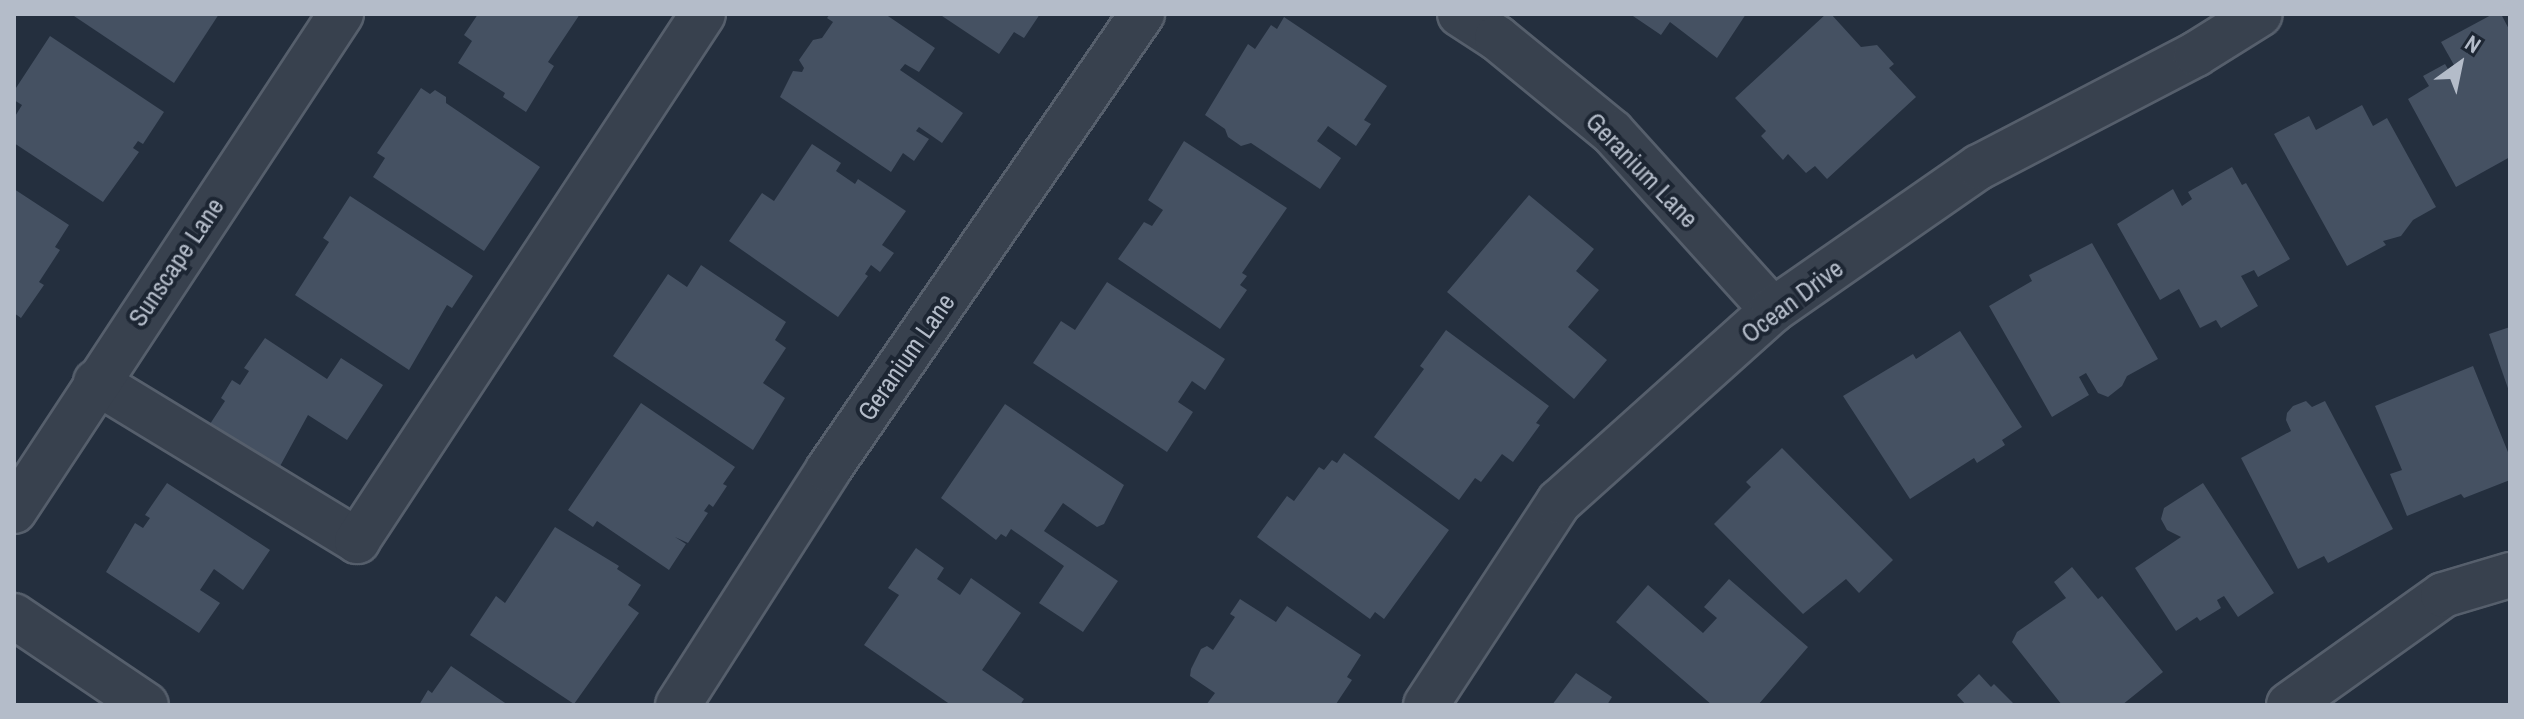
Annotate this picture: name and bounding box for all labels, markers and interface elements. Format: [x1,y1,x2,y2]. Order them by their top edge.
north arrow [2420,24,2500,104]
text: N [2459,28,2487,60]
street label: Geranium Lane [1579,106,1705,234]
street label: Sunscape Lane [122,192,230,332]
street label: Ocean Drive [1735,253,1849,349]
street label: Geranium Lane [851,287,961,427]

